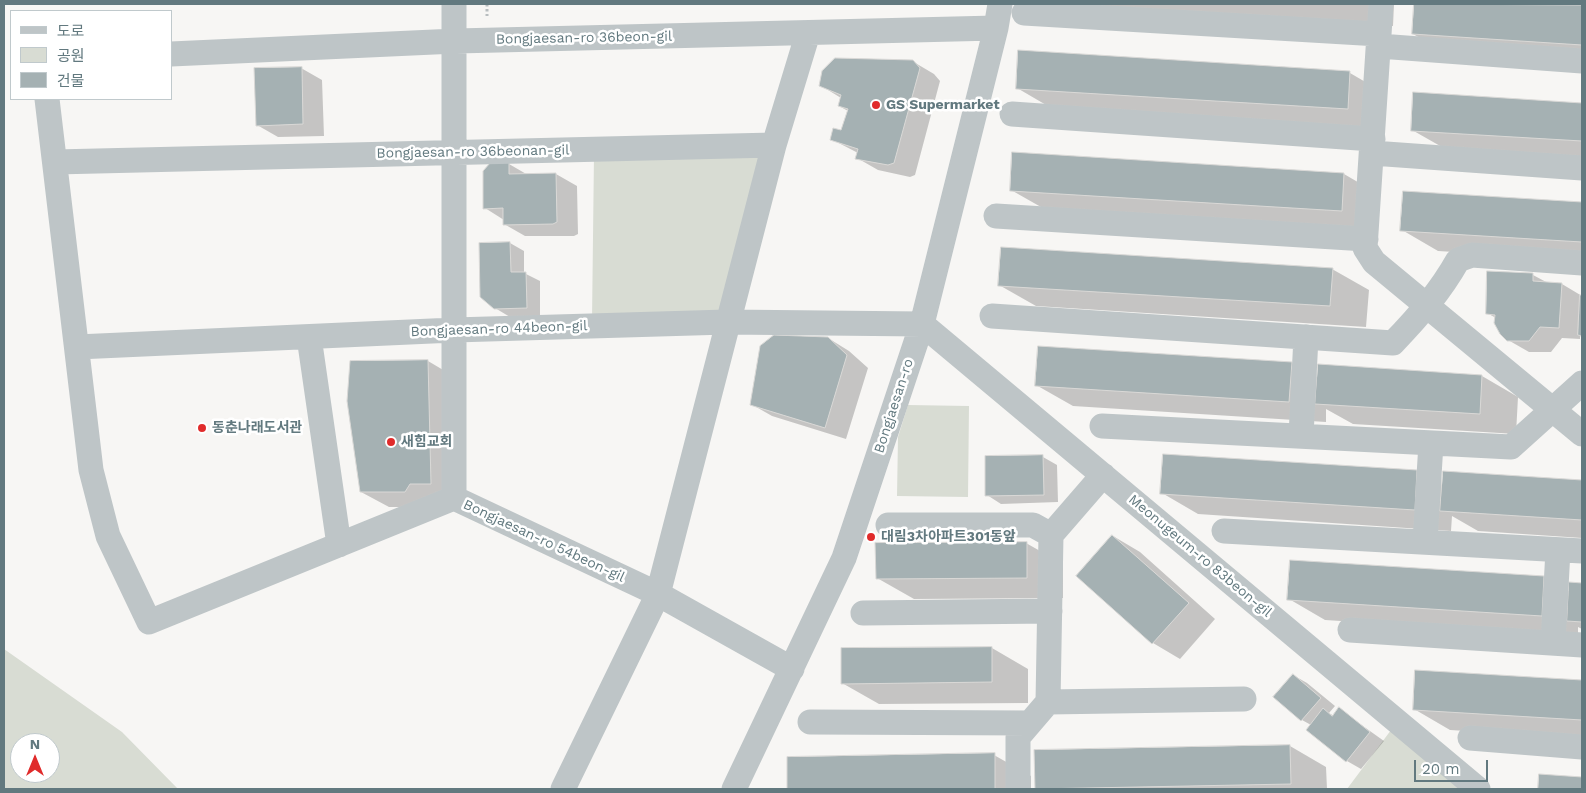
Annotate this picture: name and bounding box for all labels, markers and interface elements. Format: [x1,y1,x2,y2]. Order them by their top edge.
legend [10,10,172,100]
text: 도로 [57,22,85,40]
street label: Bongjaesan-ro 36beon-gil [496,28,672,48]
text: 공원 [57,47,85,65]
text: 건물 [57,72,85,90]
place label: GS Supermarket [886,97,999,113]
marker: GS Supermarket [870,99,882,111]
street label: Bongjaesan-ro 36beonan-gil [376,142,570,162]
street label: Bongjaesan-ro 44beon-gil [410,318,588,340]
street label: Bongjaesan-ro [871,357,917,455]
place label: 동춘나래도서관 [212,420,302,436]
marker: 동춘나래도서관 [196,422,208,434]
place label: 새힘교회 [401,434,453,450]
marker: 새힘교회 [385,436,397,448]
street label: Meonugeum-ro 83beon-gil [1125,491,1275,621]
street label: Bongjaesan-ro 54beon-gil [461,496,627,586]
place label: 대림3차아파트301동앞 [881,529,1016,545]
marker: 대림3차아파트301동앞 [865,531,877,543]
north arrow [10,733,60,783]
text: N [30,736,40,752]
scale bar [1416,750,1490,782]
text: 20 m [1422,760,1460,778]

